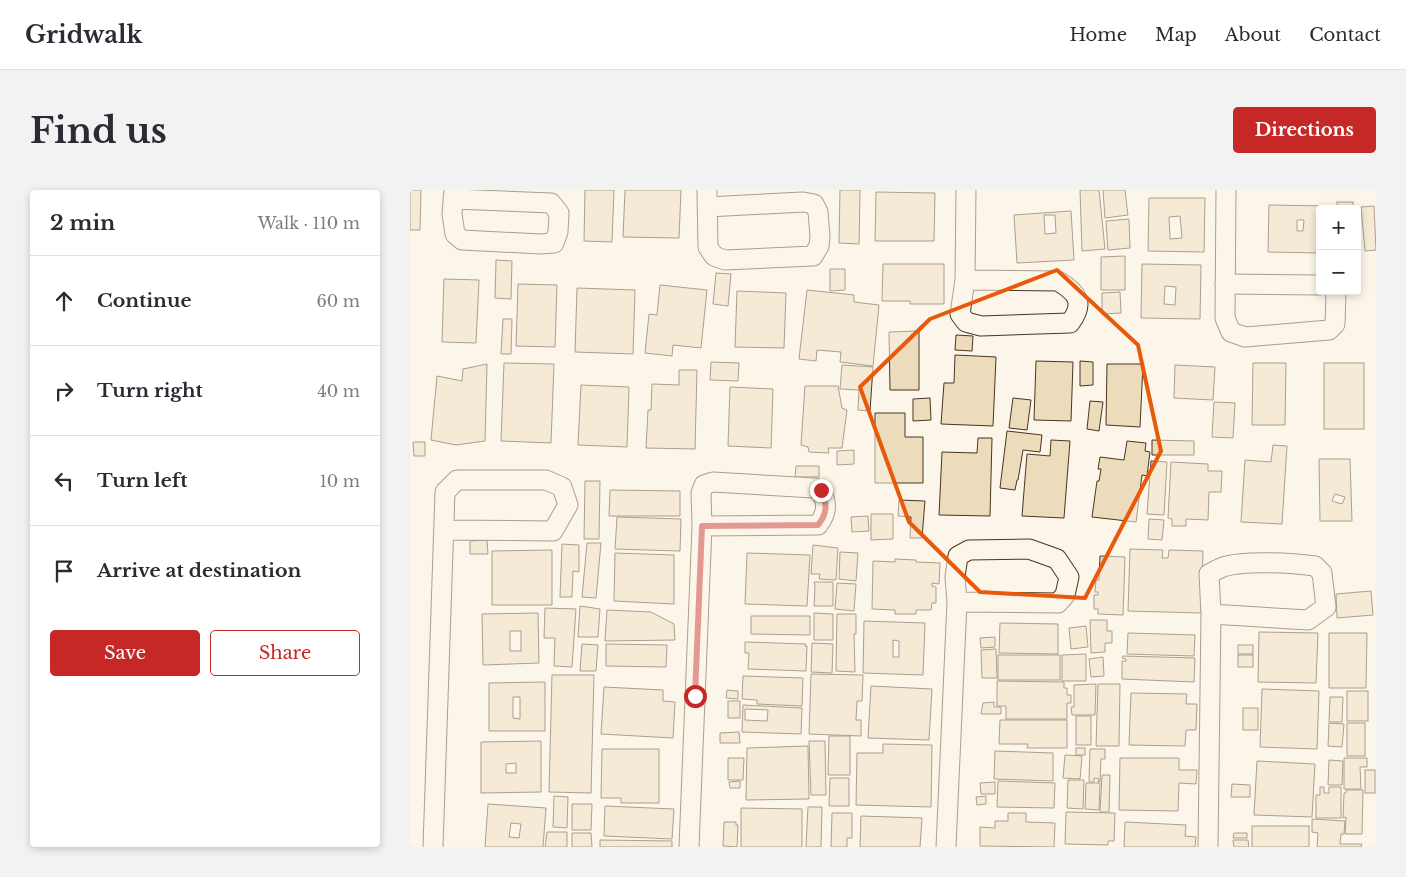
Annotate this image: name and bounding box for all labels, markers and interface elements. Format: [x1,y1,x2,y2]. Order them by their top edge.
text: Gridwalk [25,20,142,49]
text: Home [1069,24,1127,46]
text: Map [1155,24,1197,46]
text: About [1225,24,1281,46]
text: Contact [1309,24,1381,46]
button: Directions [1233,107,1376,153]
text: Find us [30,109,167,152]
map controls [1316,205,1361,295]
button: + [1316,205,1361,250]
text: 2 min [50,210,115,236]
text: Walk · 110 m [258,213,360,233]
button: − [1316,250,1361,295]
icon: ahead [50,287,78,315]
text: Continue [97,289,192,312]
text: 60 m [317,291,360,311]
icon: right [50,377,78,405]
text: Turn right [97,379,203,402]
text: 40 m [317,381,360,401]
icon: left [50,467,78,495]
text: Turn left [97,469,188,492]
text: 10 m [320,471,360,491]
route end [810,479,833,502]
icon: arrive [50,557,78,585]
text: Arrive at destination [97,559,301,582]
button: Save [50,630,200,676]
button: Share [210,630,360,676]
route start [684,685,707,708]

